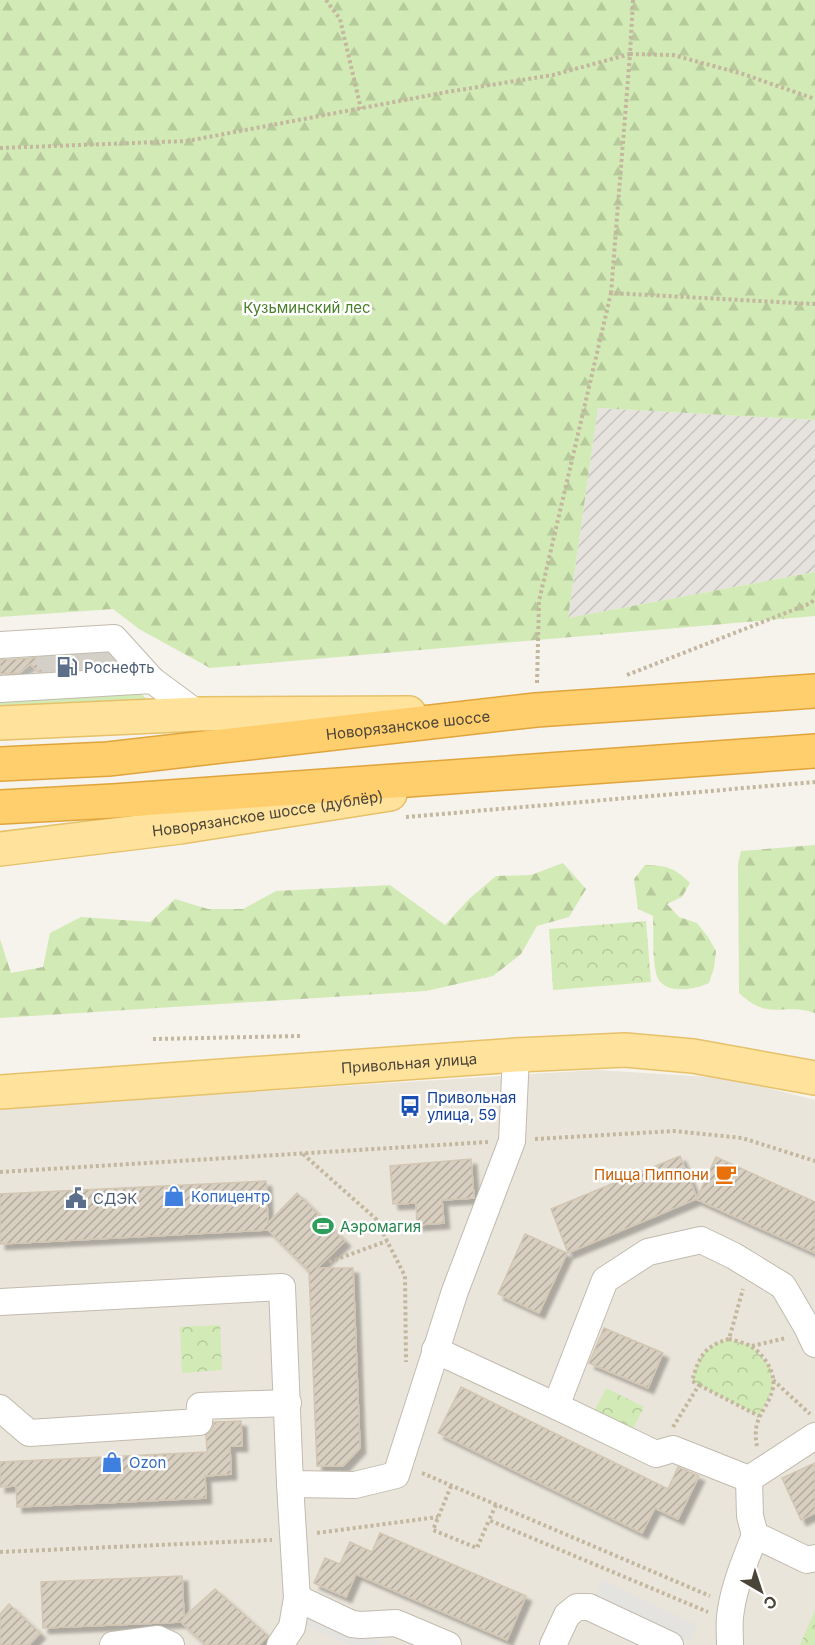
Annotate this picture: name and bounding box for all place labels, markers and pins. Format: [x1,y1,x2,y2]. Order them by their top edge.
fuel station icon: Роснефть [55,655,79,679]
place label: Роснефть [84,658,155,677]
place label: Привольная улица, 59 [427,1088,516,1124]
bus stop icon: Привольная улица, 59 [398,1094,422,1118]
cafe icon: Пицца Пиппони [714,1162,738,1186]
place label: Пицца Пиппони [594,1165,709,1184]
shop icon: Копицентр [162,1184,186,1208]
public building icon: СДЭК [64,1186,88,1210]
place label: Копицентр [191,1187,270,1206]
place label: СДЭК [93,1189,137,1208]
sports icon: Аэромагия [311,1214,335,1238]
place label: Аэромагия [340,1217,421,1236]
shop icon: Ozon [100,1450,124,1474]
place label: Ozon [129,1453,166,1472]

